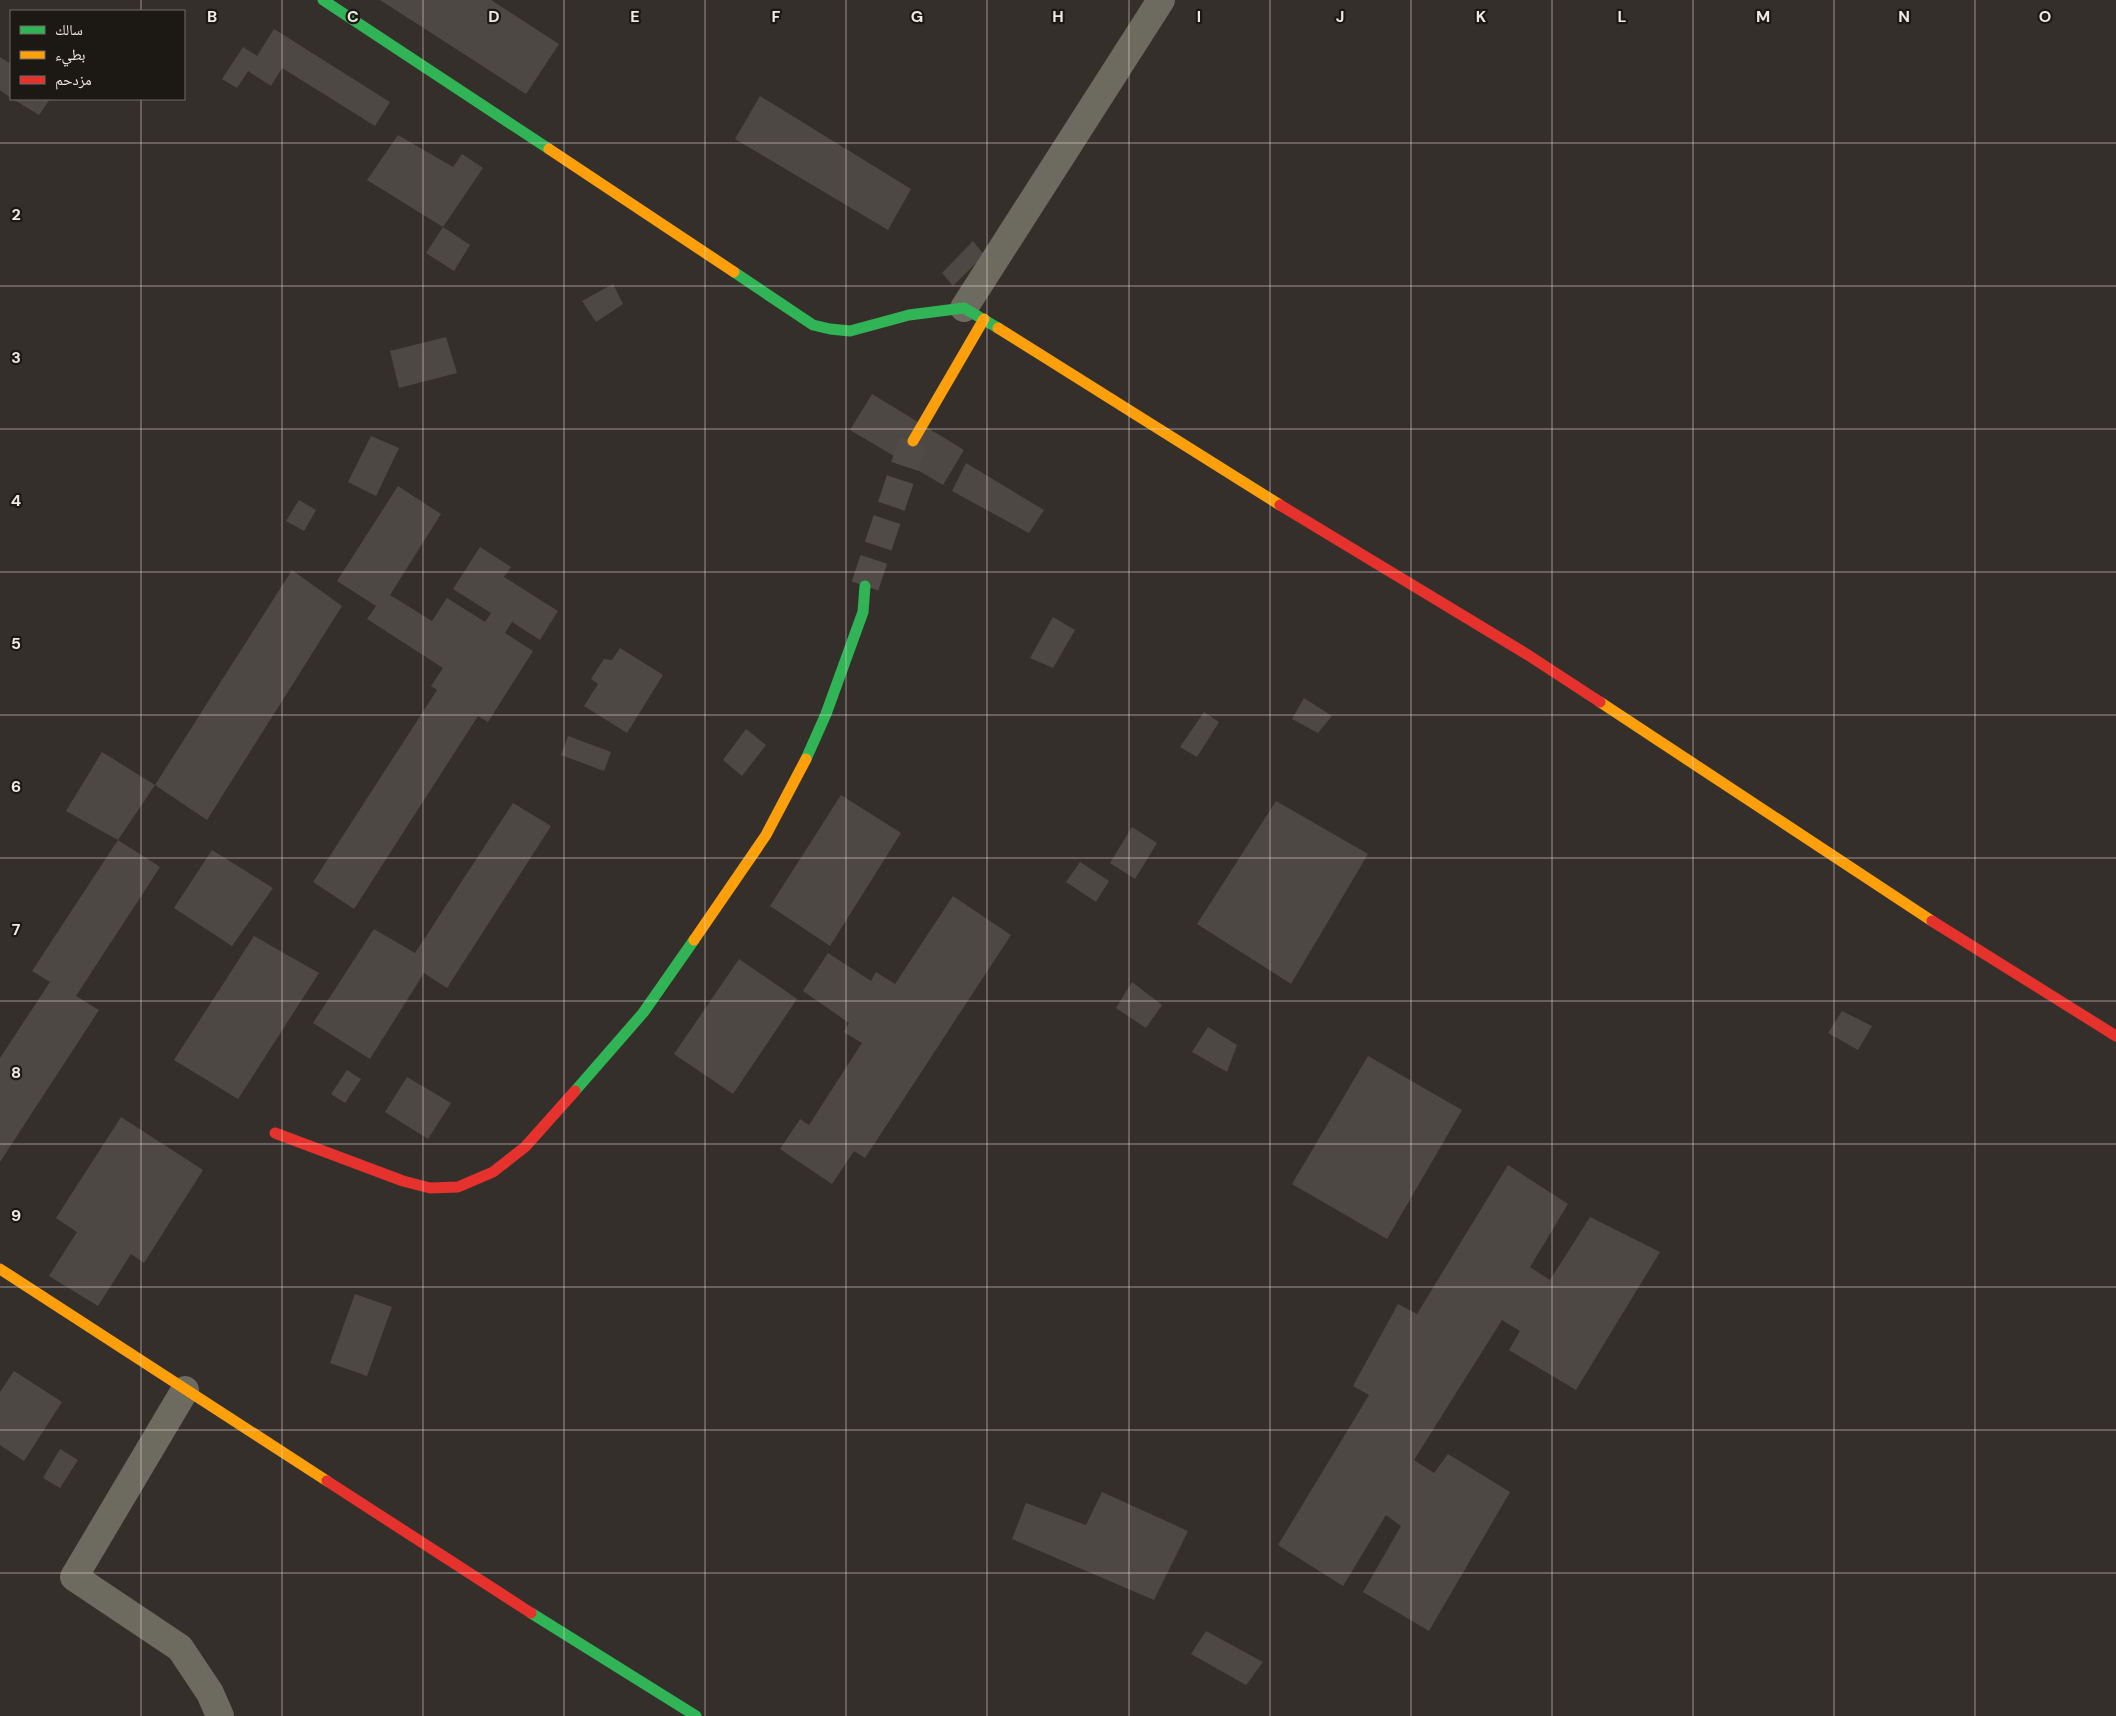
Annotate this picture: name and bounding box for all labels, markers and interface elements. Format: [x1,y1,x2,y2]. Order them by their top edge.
text: B [207,6,217,27]
text: C [347,6,359,27]
text: D [488,6,500,27]
text: E [630,6,640,27]
text: F [772,6,781,27]
text: G [911,6,923,27]
text: H [1052,6,1064,27]
text: I [1197,6,1201,27]
text: J [1336,6,1344,27]
text: K [1476,6,1487,27]
text: L [1618,6,1627,27]
text: M [1756,6,1770,27]
text: N [1898,6,1910,27]
text: O [2039,6,2051,27]
legend [10,10,185,100]
text: سالك [55,20,83,40]
text: بطيء [55,45,85,67]
text: مزدحم [55,70,92,90]
text: 2 [11,204,21,225]
text: 3 [11,347,21,368]
text: 4 [11,490,21,511]
text: 5 [11,633,21,654]
text: 6 [11,776,21,797]
text: 7 [12,919,21,940]
text: 8 [11,1062,21,1083]
text: 9 [11,1205,21,1226]

